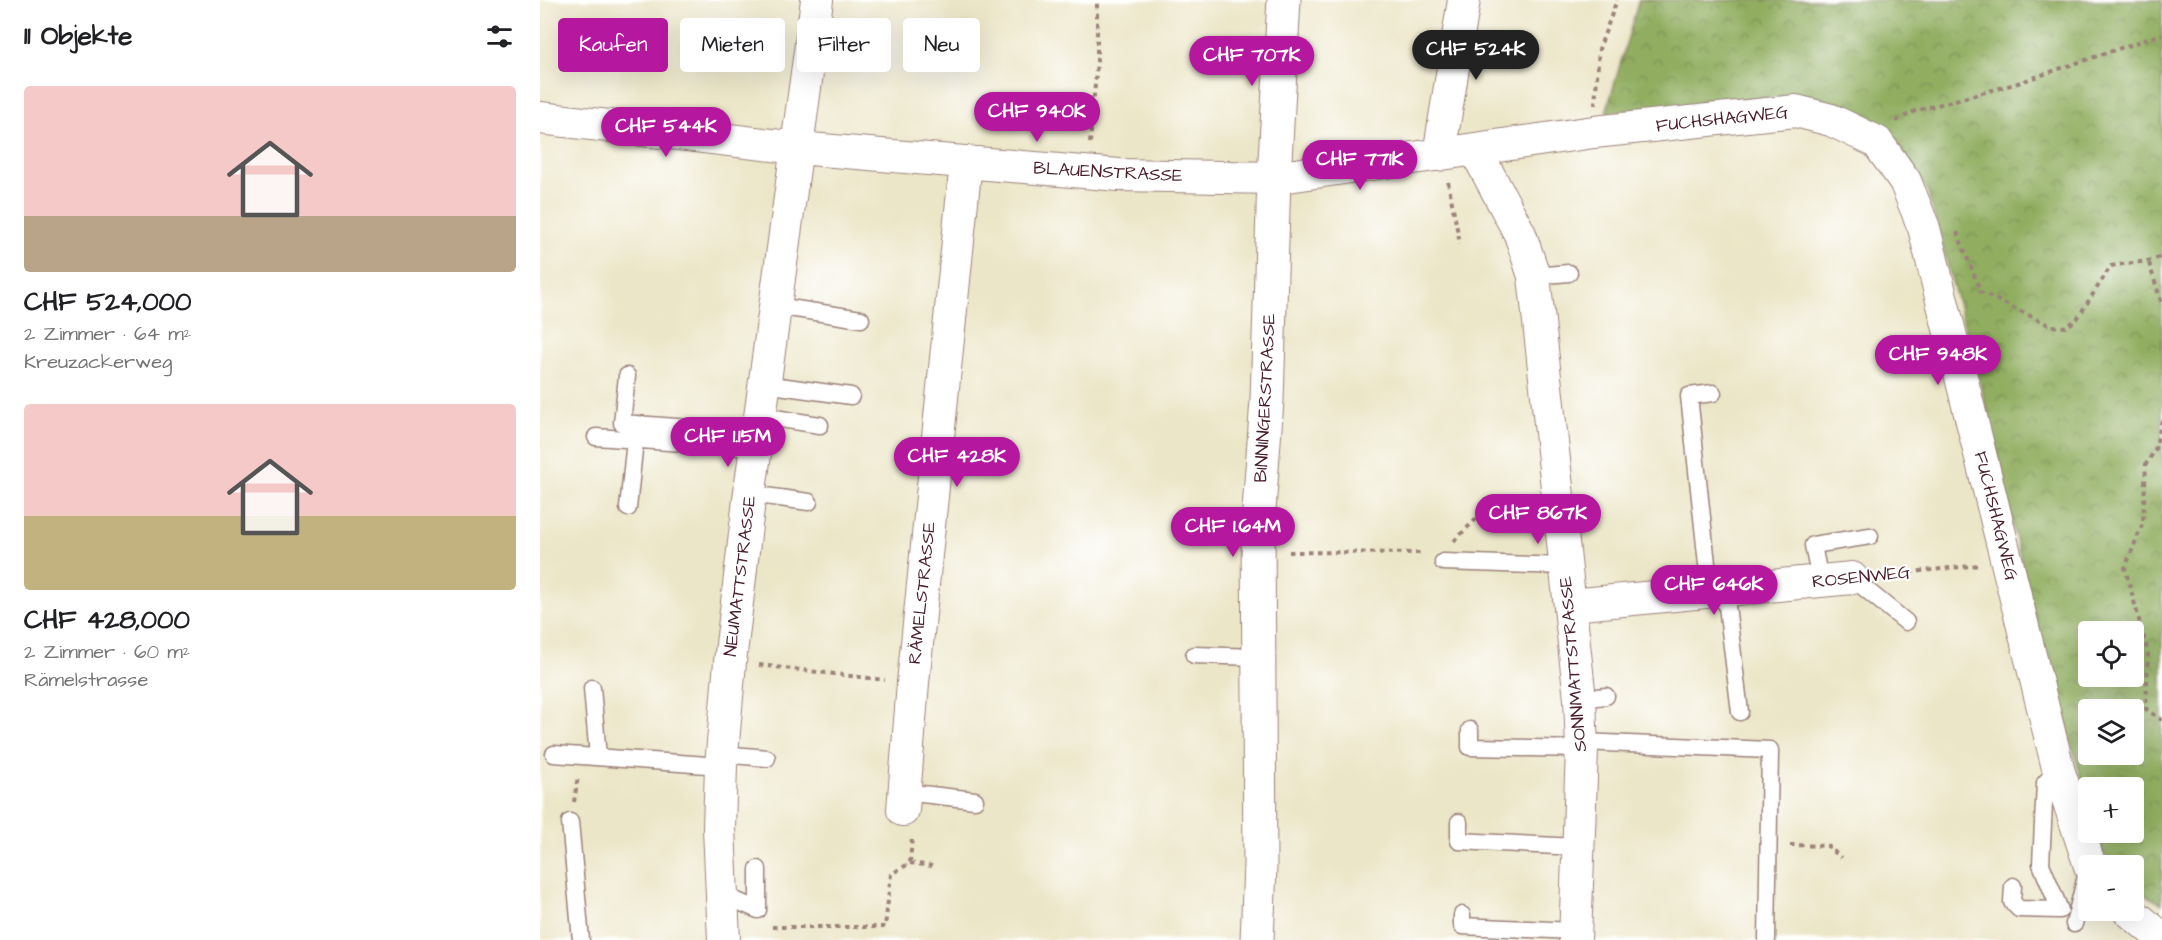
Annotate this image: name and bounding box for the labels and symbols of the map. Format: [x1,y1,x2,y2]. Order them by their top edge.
pin: CHF 524K [1414,30,1538,81]
pin: CHF 707K [1190,36,1314,87]
pin: CHF 940K [975,92,1099,143]
street label: FUCHSHAGWEG [1655,100,1790,138]
pin: CHF 544K [604,107,728,158]
pin: CHF 771K [1298,140,1422,191]
street label: BLAUENSTRASSE [1033,156,1184,188]
street label: BINNINGERSTRASSE [1248,313,1282,483]
pin: CHF 948K [1876,335,2000,386]
pin: CHF 1.15M [659,417,797,468]
pin: CHF 428K [895,437,1019,488]
street label: FUCHSHAGWEG [1968,449,2024,584]
street label: NEUMATTSTRASSE [718,494,762,658]
pin: CHF 867K [1476,494,1600,545]
pin: CHF 1.64M [1164,507,1302,558]
street label: RÄMELSTRASSE [902,520,942,666]
street label: ROSENWEG [1811,559,1912,595]
pin: CHF 646K [1652,565,1776,616]
street label: SONNMATTSTRASSE [1553,575,1593,753]

